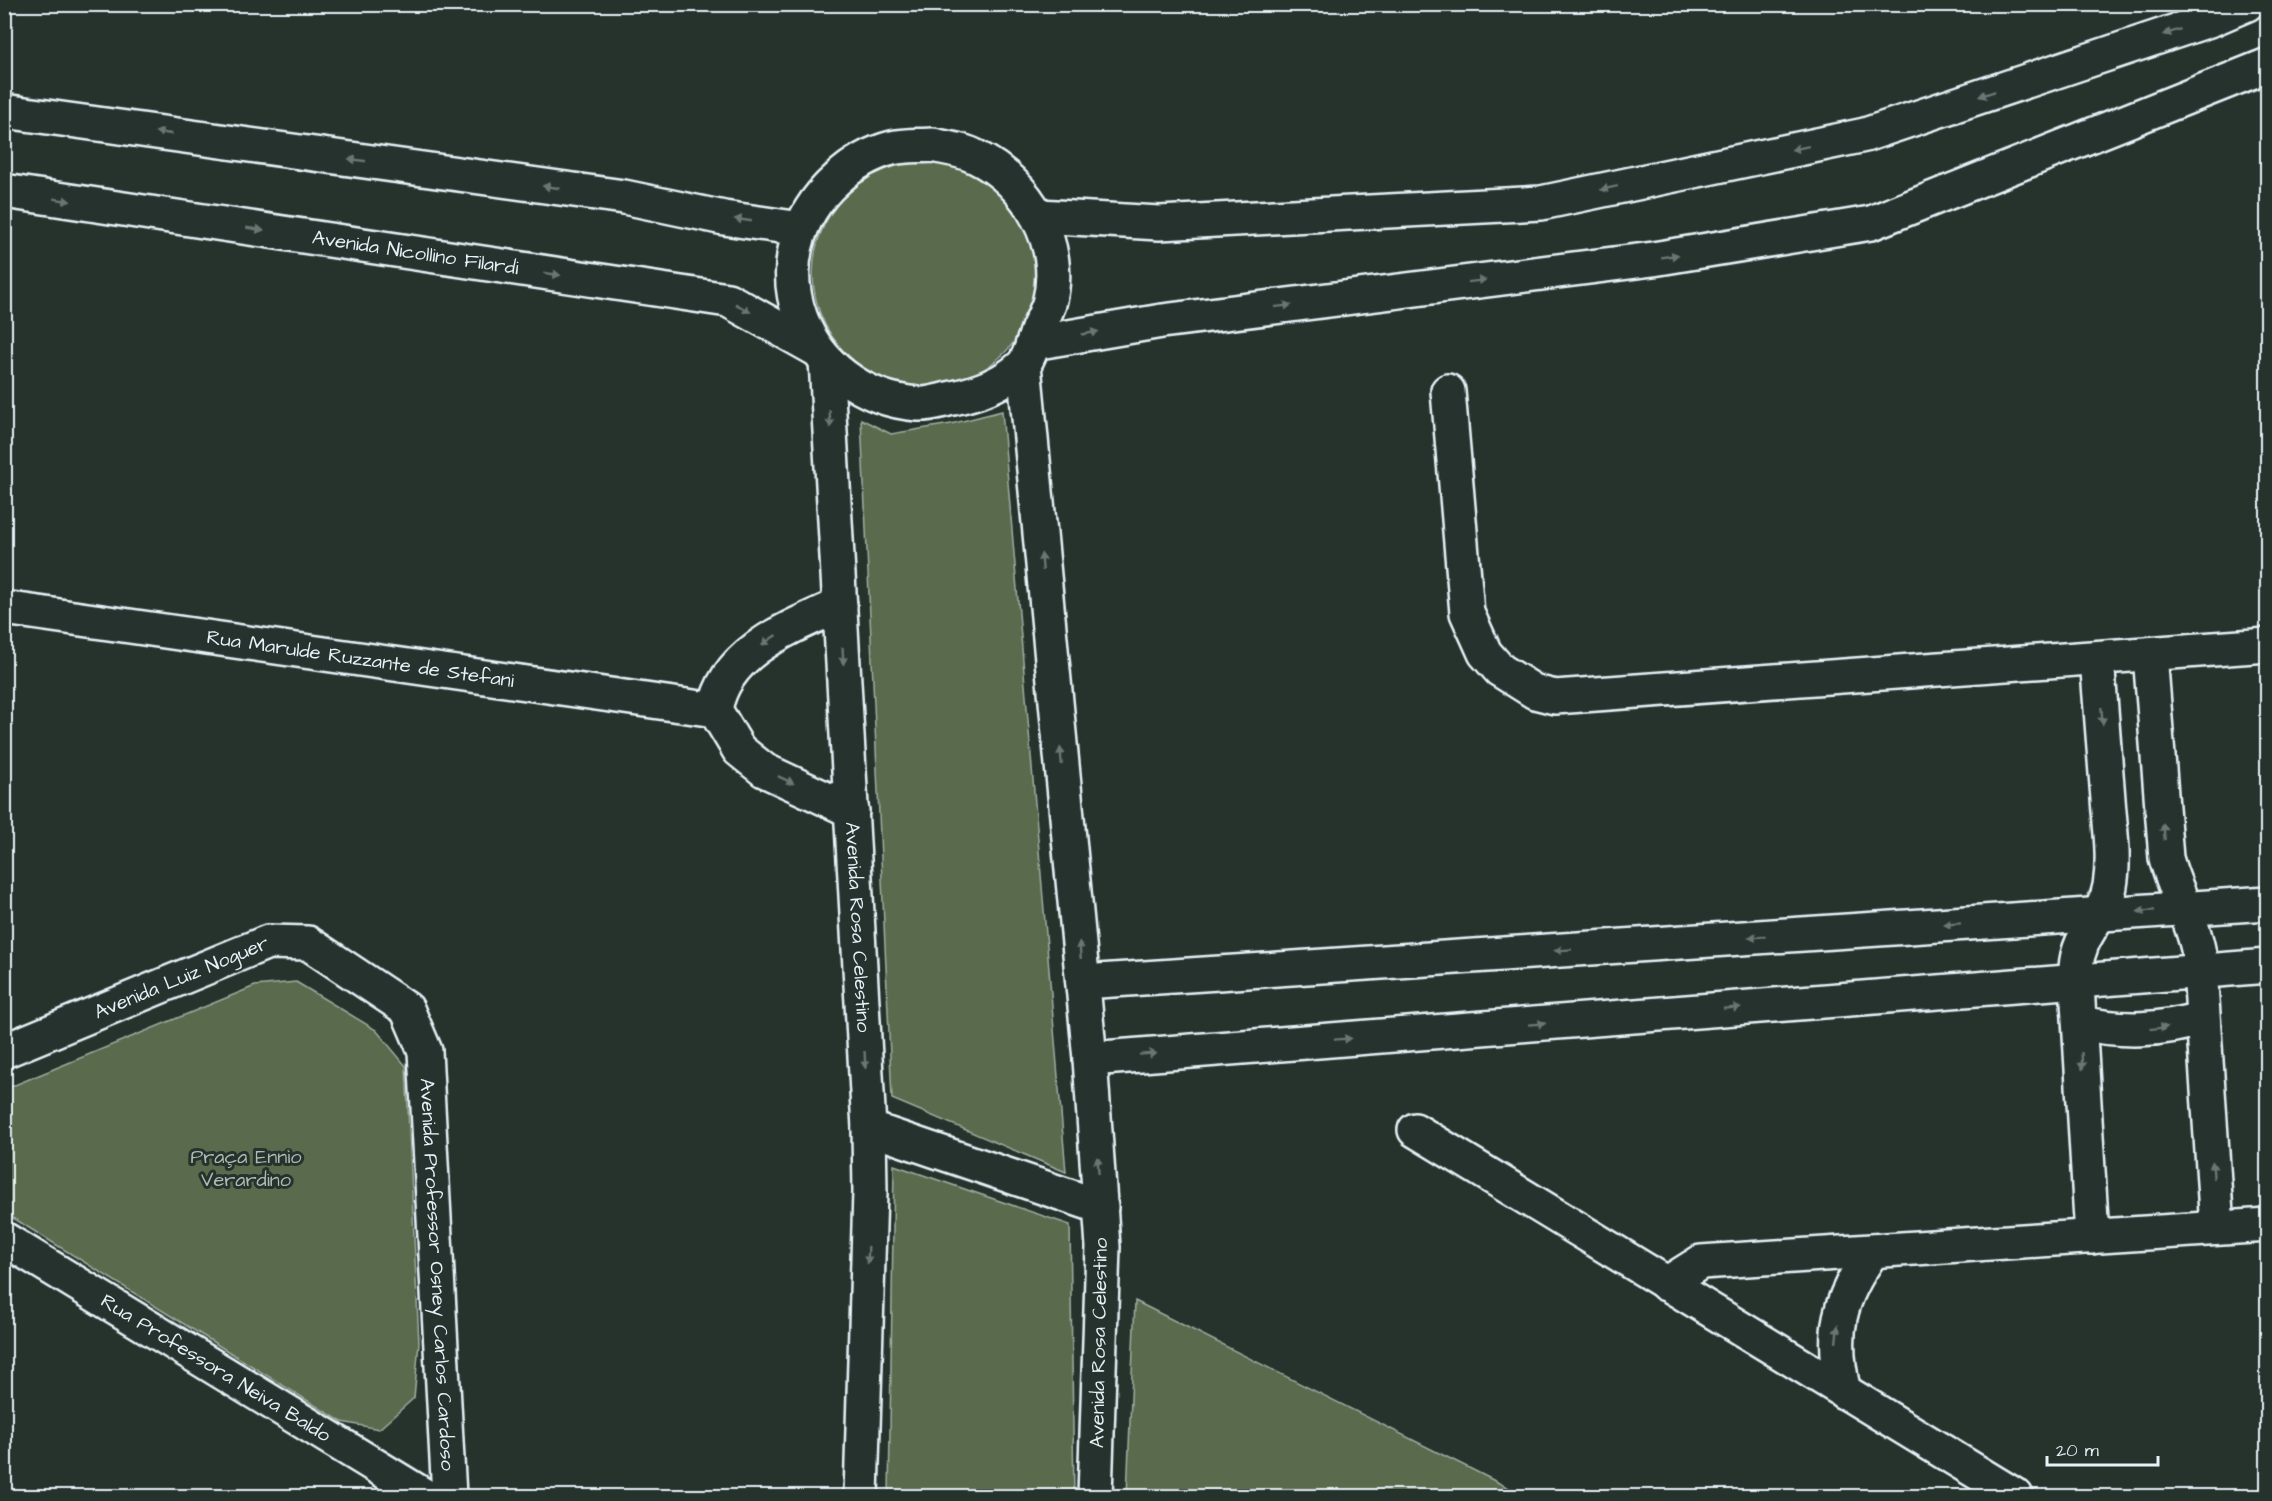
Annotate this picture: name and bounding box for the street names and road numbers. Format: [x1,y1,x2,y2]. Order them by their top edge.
street label: Avenida Nicollino Filardi [310,224,520,282]
street label: Rua Marulde Ruzzante de Stefani [205,623,516,695]
street label: Avenida Rosa Celestino [838,821,878,1033]
street label: Avenida Luiz Noguer [90,929,273,1026]
street label: Avenida Professor Osney Carlos Cardoso [412,1077,462,1471]
street label: Avenida Rosa Celestino [1083,1237,1115,1449]
street label: Rua Professora Neiva Baldo [95,1287,336,1449]

